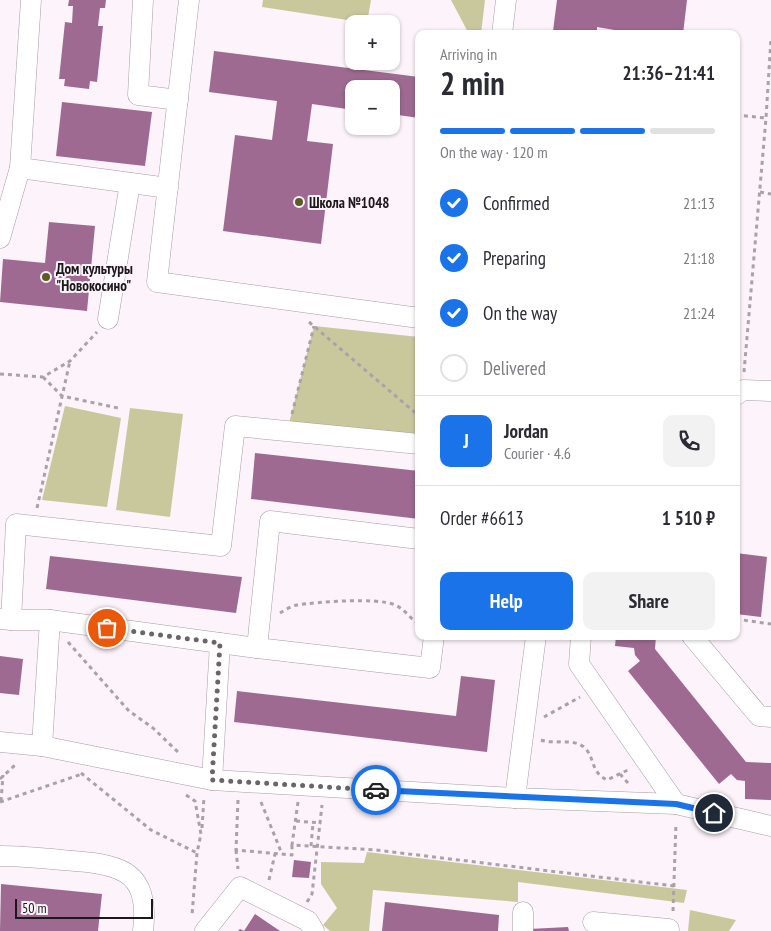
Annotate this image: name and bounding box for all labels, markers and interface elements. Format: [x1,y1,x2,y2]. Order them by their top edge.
map controls [345,15,400,135]
button: + [345,15,400,70]
text: Arriving in [440,44,497,64]
text: 21:36–21:41 [622,61,715,85]
text: 2 min [440,62,505,104]
button: − [345,80,400,135]
text: On the way · 120 m [440,142,548,162]
icon: check [440,189,468,217]
text: Confirmed [483,191,550,215]
place label: Школа №1048 [309,193,390,212]
text: 21:13 [683,193,715,213]
marker: Школа №1048 [293,196,305,208]
icon: check [440,244,468,272]
text: Preparing [483,246,546,270]
text: 21:18 [683,248,715,268]
place label: Дом культуры "Новокосино" [56,259,133,295]
marker: Дом культуры "Новокосино" [40,271,52,283]
icon: check [440,299,468,327]
text: On the way [483,301,557,325]
text: 21:24 [683,303,715,323]
text: Delivered [483,356,546,380]
button: phone [663,415,715,467]
text: Jordan [504,419,548,443]
text: J [463,429,469,453]
text: Courier · 4.6 [504,443,571,463]
text: Order #6613 [440,506,524,530]
text: 1 510 ₽ [662,506,715,530]
button: Help [440,572,573,630]
button: Share [583,572,715,630]
pin [86,607,128,649]
icon: bag [93,614,121,642]
courier [351,765,401,815]
icon: car [362,776,390,804]
pin [693,792,735,834]
icon: home [700,799,728,827]
scale bar [15,896,152,919]
text: 50 m [22,899,47,917]

